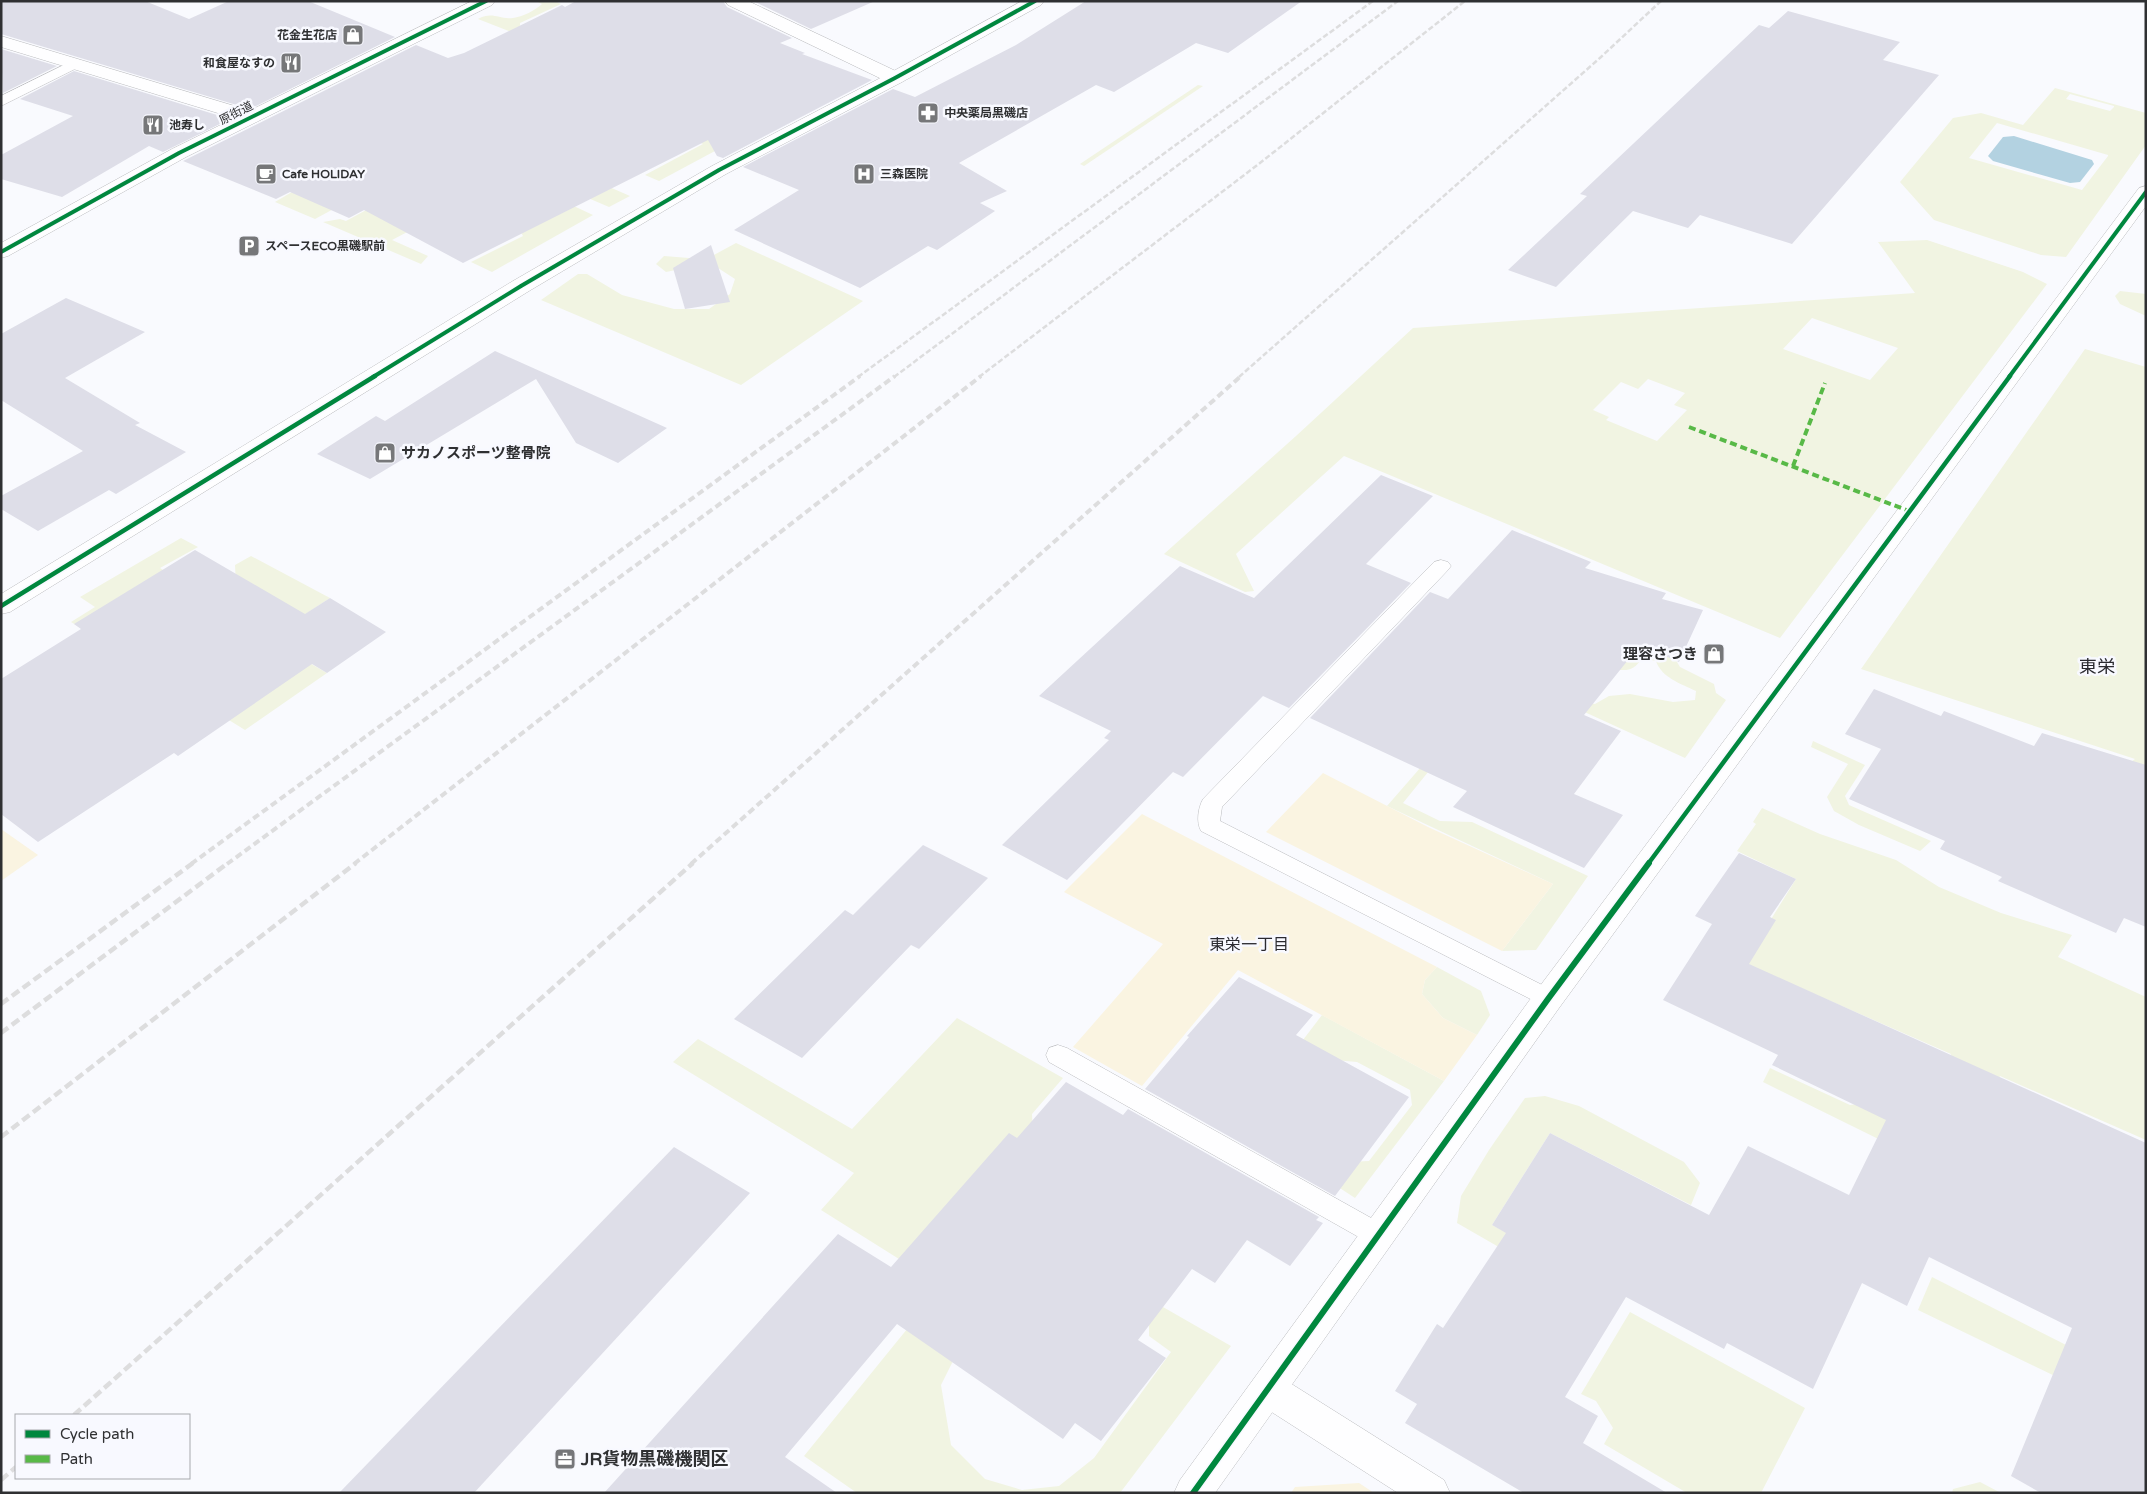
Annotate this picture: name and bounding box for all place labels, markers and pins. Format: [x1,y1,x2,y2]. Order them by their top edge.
shop icon: 花金生花店 [341,23,365,47]
place label: 花金生花店 [277,28,337,42]
restaurant icon: 和食屋なすの [279,51,303,75]
place label: 和食屋なすの [203,56,275,70]
pharmacy icon: 中央薬局黒磯店 [916,101,940,125]
place label: 中央薬局黒磯店 [944,106,1028,120]
restaurant icon: 池寿し [141,113,165,137]
place label: 池寿し [169,118,205,132]
cafe icon: Cafe HOLIDAY [254,162,278,186]
hospital icon: 三森医院 [852,162,876,186]
place label: Cafe HOLIDAY [282,167,365,181]
place label: 三森医院 [880,167,928,181]
parking icon: スペースECO黒磯駅前 [237,234,261,258]
place label: スペースECO黒磯駅前 [265,239,385,253]
shop icon: サカノスポーツ整骨院 [373,441,397,465]
place label: サカノスポーツ整骨院 [401,444,551,462]
shop icon: 理容さつき [1702,642,1726,666]
place label: 理容さつき [1623,645,1698,663]
office icon: JR貨物黒磯機関区 [553,1447,577,1471]
place label: JR貨物黒磯機関区 [580,1448,728,1470]

